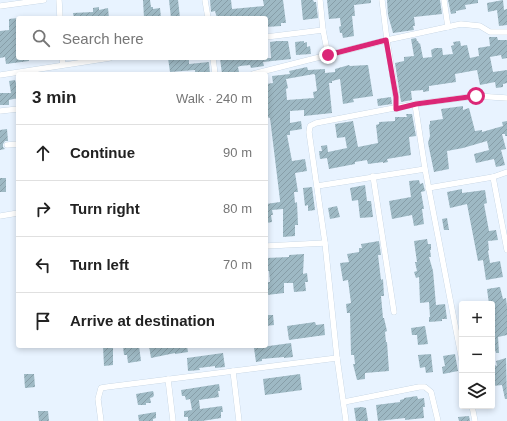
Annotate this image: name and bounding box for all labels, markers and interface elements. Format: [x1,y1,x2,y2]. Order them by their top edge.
search box [16,16,268,60]
icon: search [30,27,52,49]
text: Search here [62,30,144,47]
route end [319,46,337,64]
route start [467,87,485,105]
text: 3 min [32,88,76,107]
text: Walk · 240 m [176,91,252,106]
icon: ahead [32,142,54,164]
text: Continue [70,144,135,161]
text: 90 m [223,145,252,160]
icon: right [32,198,54,220]
text: Turn right [70,200,140,217]
text: 80 m [223,201,252,216]
icon: left [32,254,54,276]
text: Turn left [70,256,129,273]
text: 70 m [223,257,252,272]
map controls [459,301,495,409]
button: + [459,301,495,337]
icon: arrive [32,310,54,332]
text: Arrive at destination [70,312,215,329]
button: − [459,337,495,373]
button: layers [459,373,495,409]

